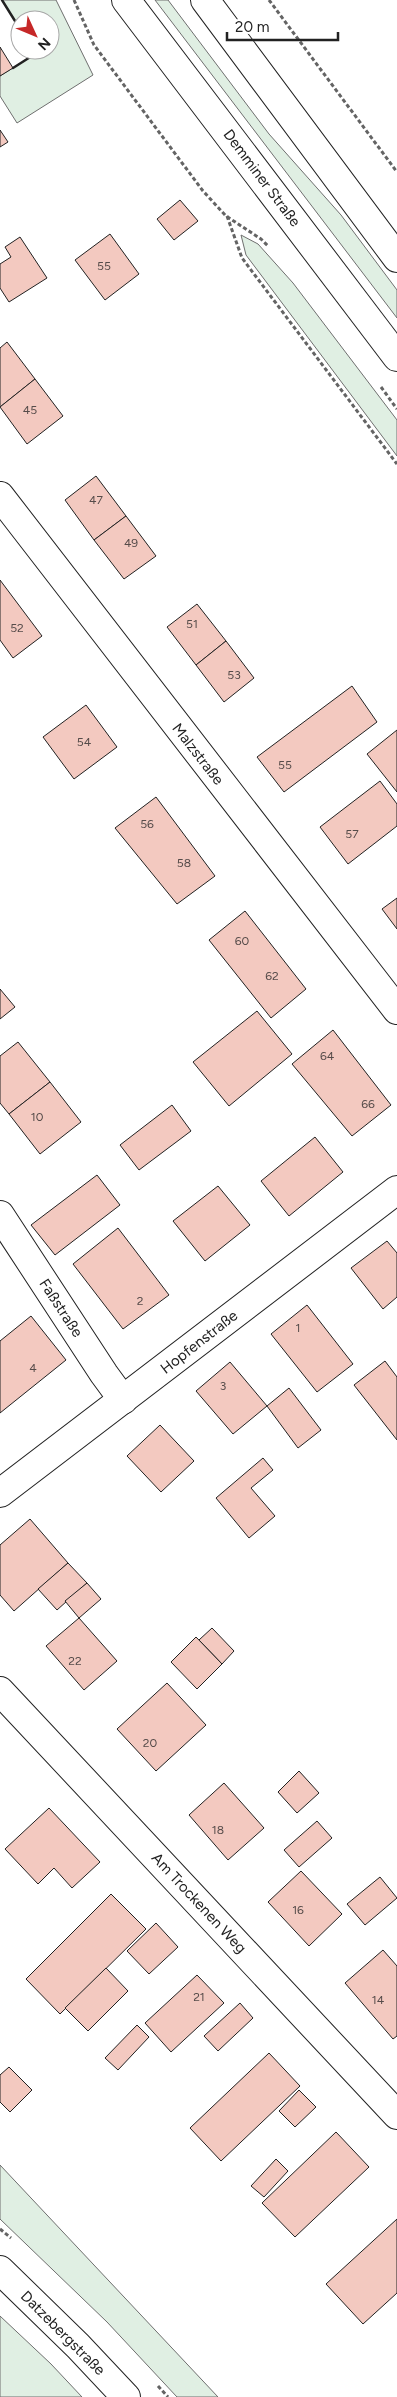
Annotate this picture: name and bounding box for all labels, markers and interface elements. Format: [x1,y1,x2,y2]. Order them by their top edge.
north arrow [10,10,60,60]
scale bar [227,10,338,42]
text: 20 m [235,18,269,36]
text: N [34,34,54,53]
street label: Demminer Straße [220,126,304,230]
house number: 55 [97,259,111,273]
house number: 45 [23,403,37,417]
house number: 47 [89,493,103,507]
house number: 49 [124,536,138,550]
house number: 51 [186,617,198,631]
house number: 52 [10,621,24,635]
house number: 53 [227,668,241,682]
street label: Malzstraße [168,720,228,788]
house number: 54 [77,735,92,749]
house number: 55 [278,758,292,772]
house number: 56 [140,817,154,831]
house number: 57 [345,827,359,841]
house number: 58 [177,856,191,870]
house number: 60 [235,934,250,948]
house number: 62 [265,969,279,983]
house number: 64 [320,1049,335,1063]
house number: 66 [361,1097,375,1111]
house number: 10 [31,1110,44,1124]
street label: Faßstraße [35,1275,87,1341]
house number: 2 [137,1294,143,1308]
street label: Hopfenstraße [157,1306,241,1378]
house number: 1 [296,1321,300,1335]
house number: 4 [29,1361,37,1375]
house number: 3 [220,1379,226,1393]
house number: 22 [68,1654,82,1668]
house number: 20 [143,1736,158,1750]
house number: 18 [212,1823,224,1837]
street label: Am Trockenen Weg [148,1849,250,1957]
house number: 16 [292,1903,304,1917]
house number: 21 [193,1990,205,2004]
house number: 14 [372,1993,385,2007]
street label: Datzebergstraße [17,2287,109,2379]

